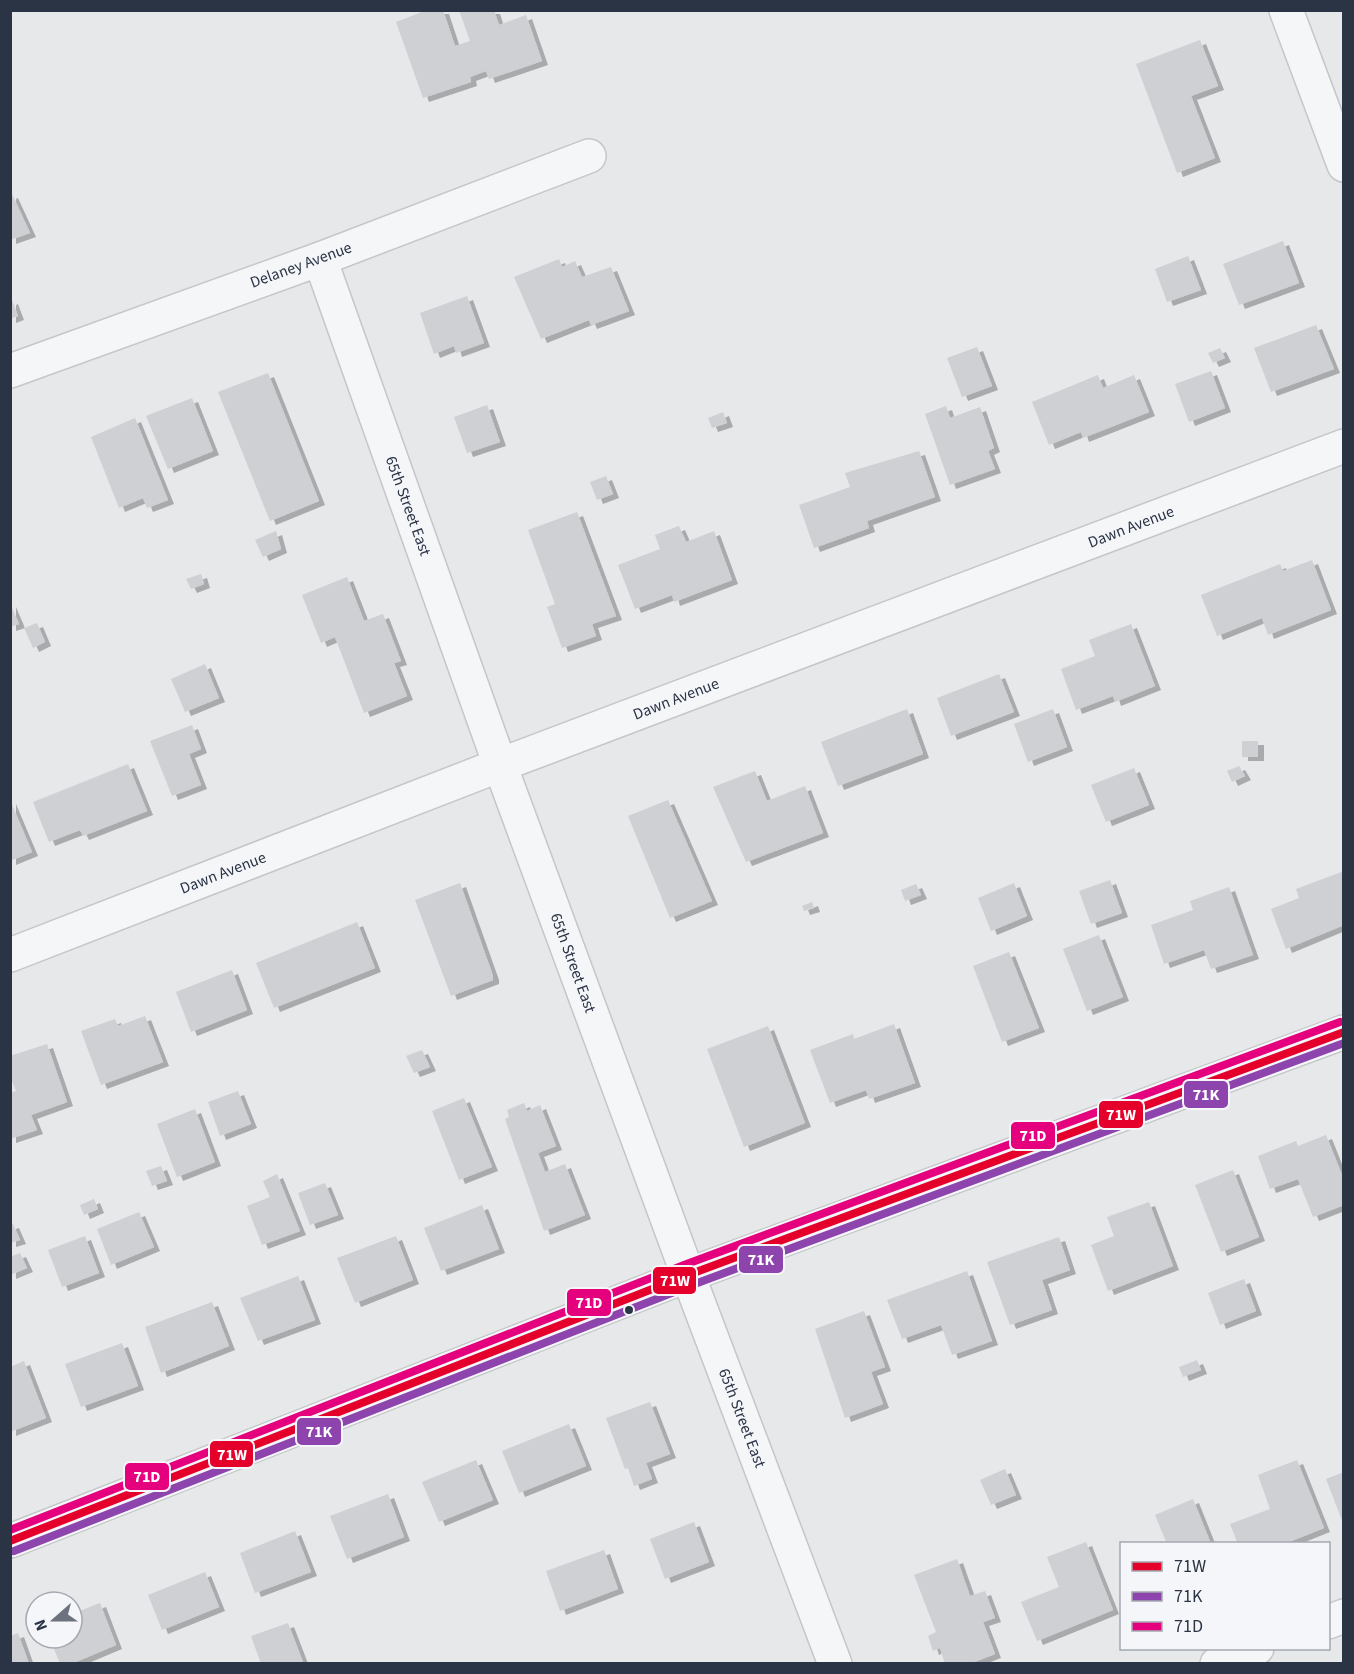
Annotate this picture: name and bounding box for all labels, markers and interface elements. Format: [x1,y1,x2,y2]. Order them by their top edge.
street label: Delaney Avenue [247,236,355,294]
street label: 65th Street East [380,453,436,560]
street label: Dawn Avenue [1085,500,1177,554]
street label: Dawn Avenue [630,672,722,726]
street label: Dawn Avenue [177,846,269,900]
street label: 65th Street East [545,910,601,1017]
line badge: 71K [1183,1080,1229,1109]
text: 71K [1193,1084,1220,1106]
line badge: 71W [1098,1100,1144,1129]
text: 71W [1106,1104,1136,1126]
line badge: 71D [1010,1121,1056,1150]
text: 71D [1019,1125,1047,1147]
line badge: 71K [738,1245,784,1274]
text: 71K [748,1249,775,1271]
line badge: 71W [652,1266,697,1295]
text: 71W [660,1270,690,1292]
line badge: 71D [566,1288,612,1317]
text: 71D [575,1292,603,1314]
unlabelled marker [623,1304,635,1316]
street label: 65th Street East [713,1365,771,1471]
line badge: 71K [296,1417,342,1446]
text: 71K [306,1421,333,1443]
line badge: 71W [209,1440,254,1468]
text: 71W [217,1444,247,1466]
line badge: 71D [124,1462,170,1491]
text: 71D [133,1466,161,1488]
legend [1120,1542,1330,1650]
text: 71W [1174,1554,1206,1579]
text: 71K [1174,1584,1203,1609]
north arrow [24,1590,84,1650]
text: 71D [1174,1614,1203,1639]
text: N [29,1616,53,1634]

